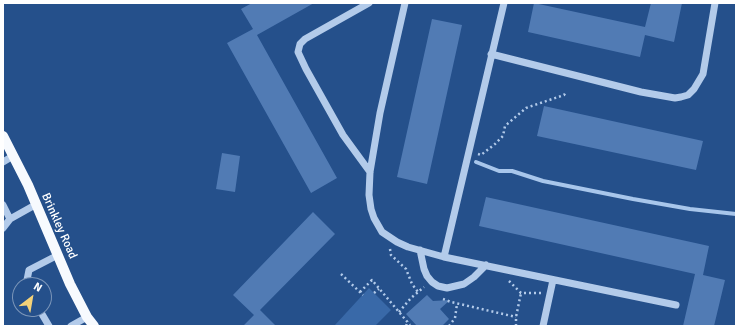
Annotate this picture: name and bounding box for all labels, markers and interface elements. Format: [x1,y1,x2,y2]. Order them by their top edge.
street label: Brinkley Road [38,191,80,261]
north arrow [12,277,52,317]
text: N [31,280,45,295]

